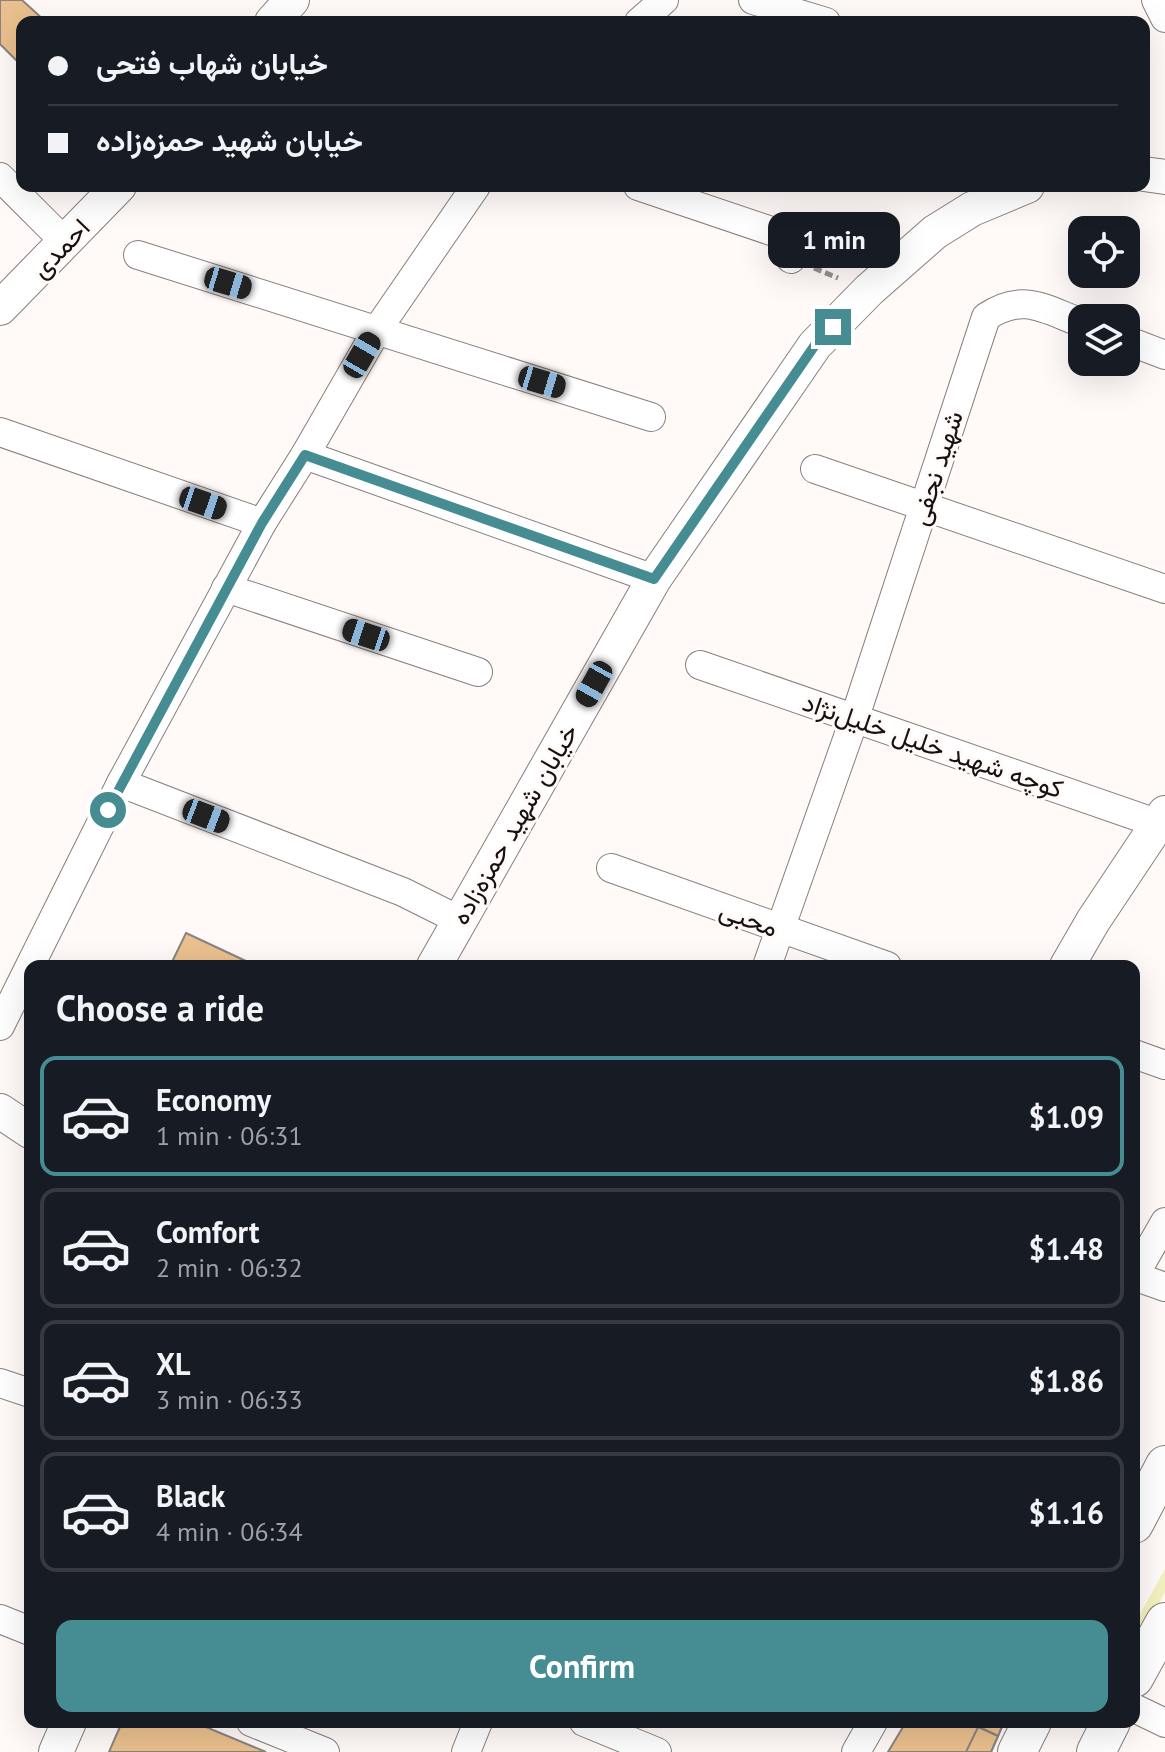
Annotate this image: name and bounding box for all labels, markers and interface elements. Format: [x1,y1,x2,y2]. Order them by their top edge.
text: خیابان شهاب فتحی [96,43,328,82]
text: خیابان شهید حمزه‌زاده [96,120,363,159]
street label: احمدی [24,211,96,285]
callout: 1 min [767,211,899,267]
map controls [1068,216,1140,376]
button: locate [1068,216,1140,288]
text: 1 min [802,223,866,256]
car [202,265,254,301]
button: layers [1068,304,1140,376]
route end [815,309,851,345]
car [340,328,384,382]
car [516,364,568,400]
street label: شهید نجفی [902,406,970,530]
car [176,484,230,522]
car [339,616,393,654]
car [572,657,616,711]
street label: کوچه شهید خلیل خلیل‌نژاد [798,685,1068,807]
street label: خیابان شهید حمزه‌زاده [443,718,585,930]
route start [90,792,126,828]
car [179,796,233,836]
street label: محبی [715,892,783,944]
text: Choose a ride [56,984,264,1031]
icon: car [60,1080,132,1152]
text: Economy [156,1080,271,1119]
text: $1.09 [1029,1097,1104,1136]
text: 1 min · 06:31 [156,1119,303,1152]
icon: car [60,1212,132,1284]
text: Comfort [156,1212,259,1251]
text: $1.48 [1029,1229,1104,1268]
text: 2 min · 06:32 [156,1251,303,1284]
icon: car [60,1344,132,1416]
text: XL [156,1344,190,1383]
text: $1.86 [1029,1361,1104,1400]
text: 3 min · 06:33 [156,1383,303,1416]
icon: car [60,1476,132,1548]
text: Black [156,1476,225,1515]
text: $1.16 [1029,1493,1104,1532]
text: 4 min · 06:34 [156,1515,303,1548]
button: Confirm [56,1620,1108,1712]

